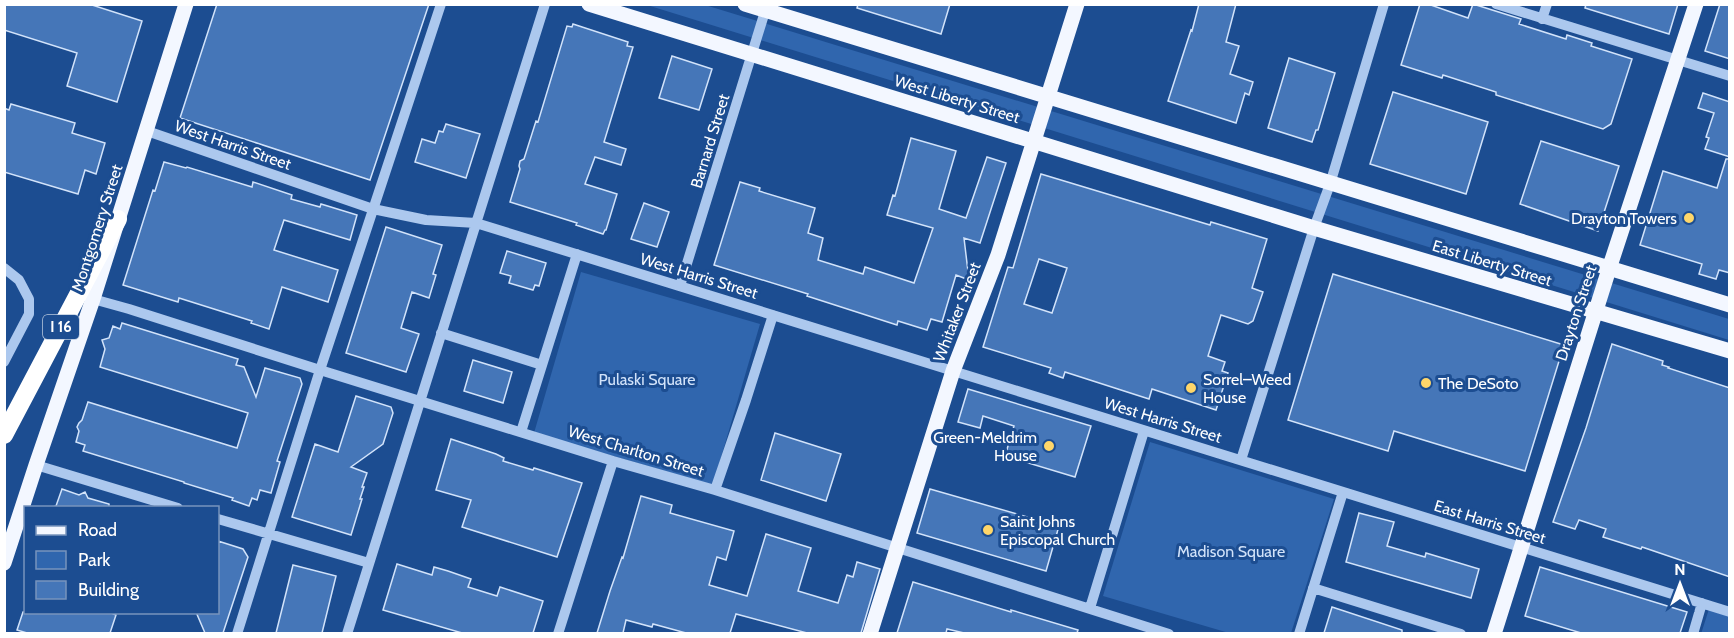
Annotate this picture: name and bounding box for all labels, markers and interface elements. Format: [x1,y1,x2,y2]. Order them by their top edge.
street label: West Liberty Street [892,71,1023,127]
street label: Barnard Street [687,91,733,190]
street label: West Harris Street [172,116,294,174]
street label: Montgomery Street [67,161,127,294]
place label: Drayton Towers [1571,209,1677,228]
marker: Drayton Towers [1682,211,1696,225]
street label: East Liberty Street [1430,236,1555,290]
street label: West Harris Street [638,249,761,303]
street label: Whitaker Street [929,259,985,364]
street label: Drayton Street [1552,262,1601,363]
road number: I 16 [43,315,79,339]
park label: Pulaski Square [598,370,696,389]
place label: Sorrel–Weed House [1203,370,1291,407]
place label: The DeSoto [1438,374,1519,393]
marker: The DeSoto [1419,376,1433,390]
marker: Sorrel–Weed House [1184,381,1198,395]
street label: West Harris Street [1102,393,1225,447]
street label: West Charlton Street [566,421,707,481]
place label: Green-Meldrim House [933,428,1037,465]
marker: Green-Meldrim House [1042,439,1056,453]
street label: East Harris Street [1432,496,1549,548]
legend [24,506,219,614]
place label: Saint Johns Episcopal Church [1000,512,1115,549]
text: Road [78,519,117,541]
marker: Saint Johns Episcopal Church [981,523,995,537]
park label: Madison Square [1177,542,1285,561]
text: Park [78,549,111,571]
north arrow [1650,554,1710,614]
text: N [1674,560,1686,579]
text: Building [78,579,140,601]

